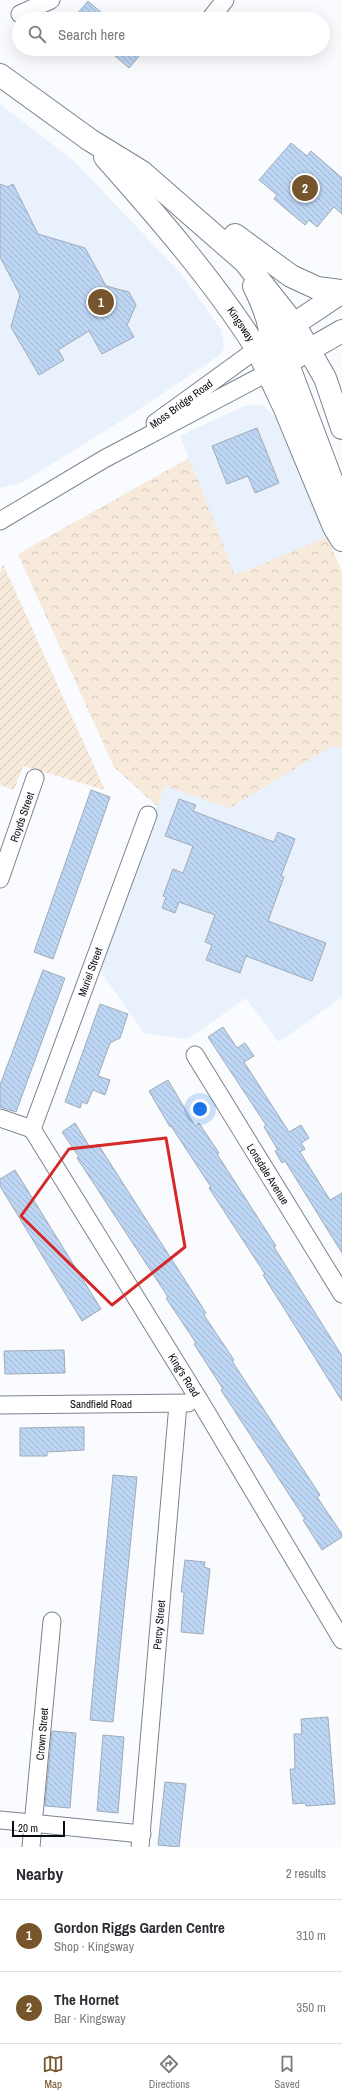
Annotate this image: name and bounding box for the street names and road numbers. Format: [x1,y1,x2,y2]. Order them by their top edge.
street label: Kingsway [224,304,258,345]
street label: Moss Bridge Road [147,376,215,432]
street label: Royds Street [7,790,37,844]
street label: Muriel Street [75,945,106,999]
street label: Lonsdale Avenue [244,1141,292,1207]
street label: King's Road [165,1351,203,1399]
street label: Sandfield Road [70,1397,132,1411]
street label: Percy Street [150,1599,168,1650]
street label: Crown Street [33,1707,51,1761]

